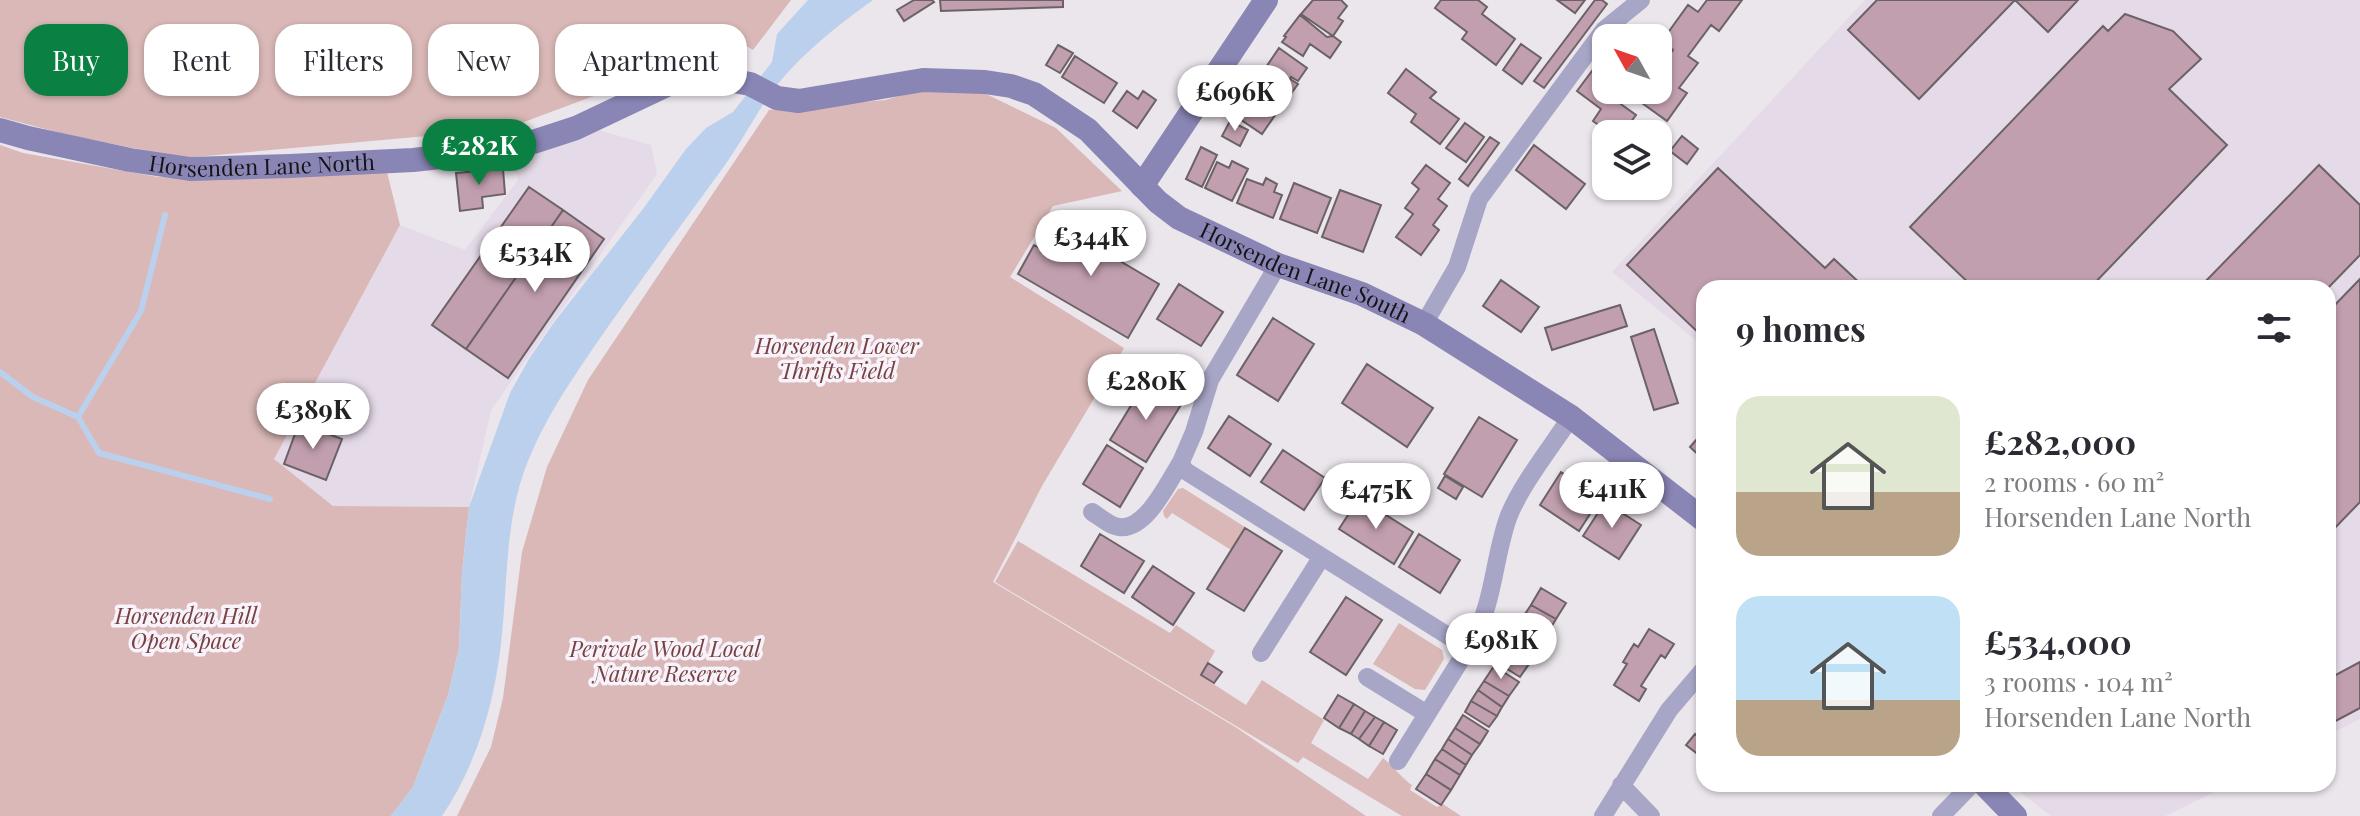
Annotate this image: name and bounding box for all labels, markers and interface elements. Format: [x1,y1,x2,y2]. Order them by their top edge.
chip: Buy [24,24,128,96]
chip: Rent [144,24,259,96]
chip: Filters [275,24,412,96]
chip: New [428,24,539,96]
chip: Apartment [555,24,747,96]
north arrow [1592,24,1672,104]
map controls [1592,24,1672,200]
pin: £696K [1179,65,1291,133]
text: £696K [1195,73,1275,108]
pin: £282K [423,119,535,187]
button: layers [1592,120,1672,200]
text: £282K [440,127,518,162]
street label: Horsenden Lane North [147,146,376,183]
pin: £344K [1035,210,1147,278]
street label: Horsenden Lane South [1195,214,1416,329]
text: £344K [1053,218,1129,253]
pin: £534K [479,226,591,294]
text: £534K [498,234,572,269]
text: 9 homes [1736,305,1866,351]
icon: filters [2252,306,2296,350]
park label: Horsenden Lower Thrifts Field [754,330,920,385]
pin: £280K [1090,354,1202,422]
text: £280K [1106,362,1186,397]
pin: £389K [257,383,369,451]
text: £389K [275,391,351,426]
text: £282,000 [1984,418,2136,464]
icon: home [1800,428,1896,524]
pin: £411K [1556,462,1668,530]
pin: £475K [1320,463,1432,531]
text: 2 rooms · 60 m² [1984,464,2164,499]
text: £411K [1577,470,1647,505]
text: £475K [1340,471,1412,506]
text: Horsenden Lane North [1984,499,2251,534]
park label: Horsenden Hill Open Space [114,600,258,655]
pin: £981K [1445,613,1557,681]
text: £534,000 [1984,618,2132,664]
text: £981K [1464,621,1538,656]
icon: home [1800,628,1896,724]
park label: Perivale Wood Local Nature Reserve [569,633,761,688]
text: 3 rooms · 104 m² [1984,664,2173,699]
text: Horsenden Lane North [1984,699,2251,734]

